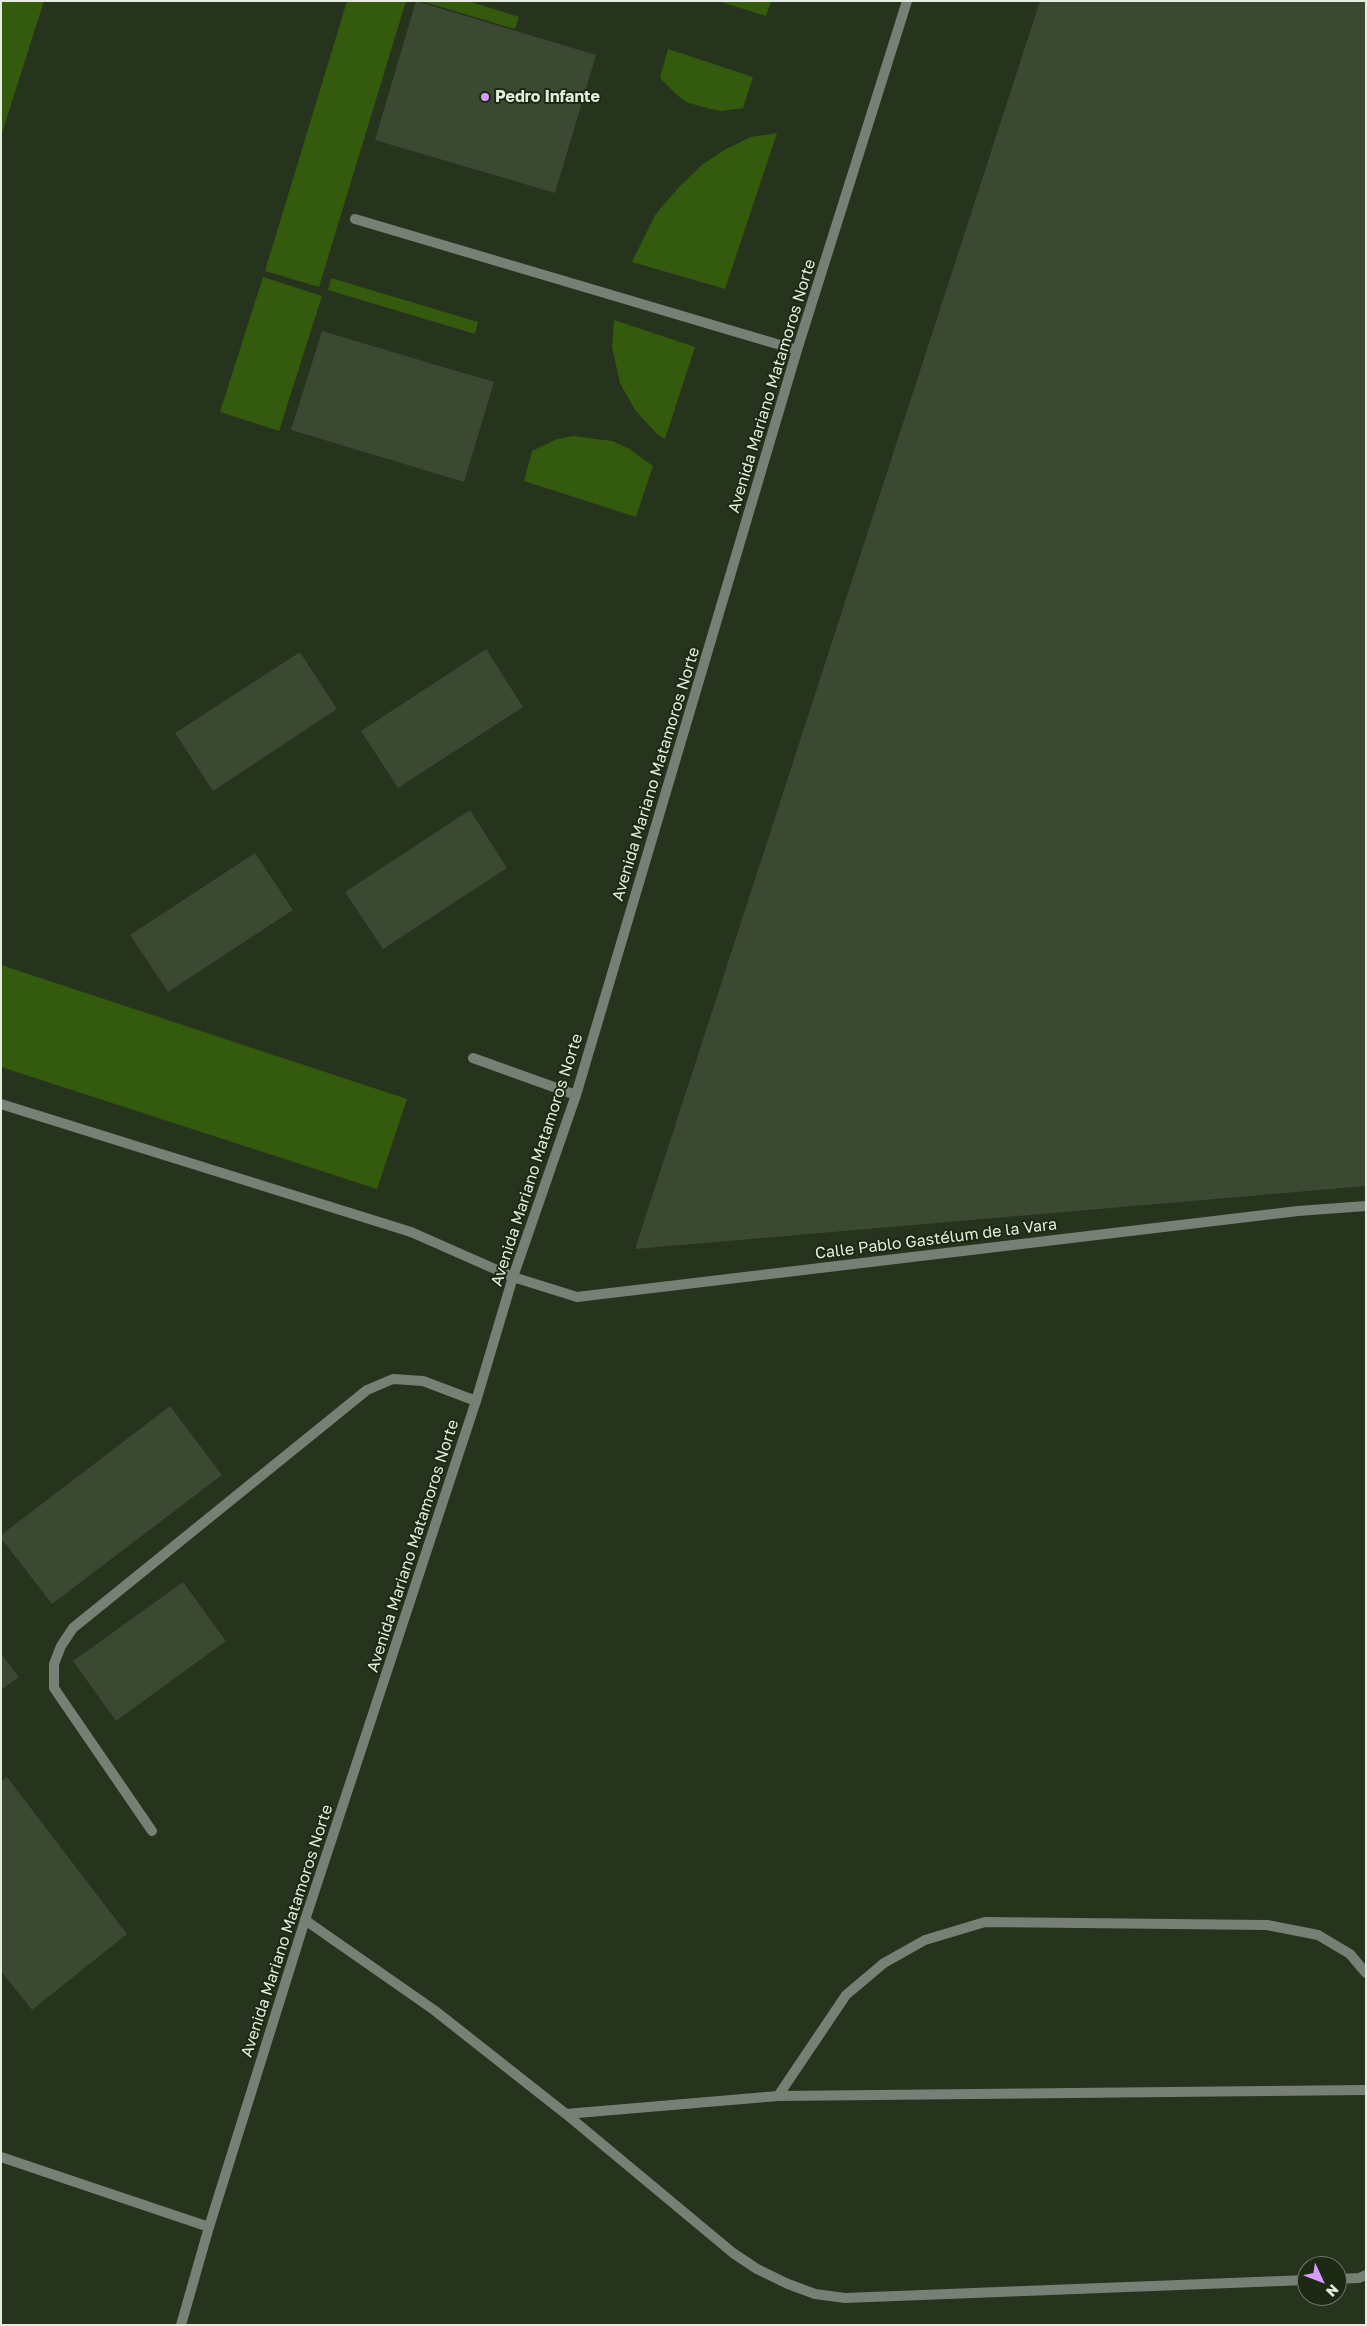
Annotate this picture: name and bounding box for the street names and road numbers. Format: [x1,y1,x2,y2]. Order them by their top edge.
street label: Avenida Mariano Matamoros Norte [724,257,820,515]
street label: Avenida Mariano Matamoros Norte [608,645,704,903]
street label: Avenida Mariano Matamoros Norte [487,1031,587,1289]
street label: Calle Pablo Gastélum de la Vara [814,1215,1058,1263]
street label: Avenida Mariano Matamoros Norte [363,1417,463,1675]
street label: Avenida Mariano Matamoros Norte [237,1802,337,2060]

